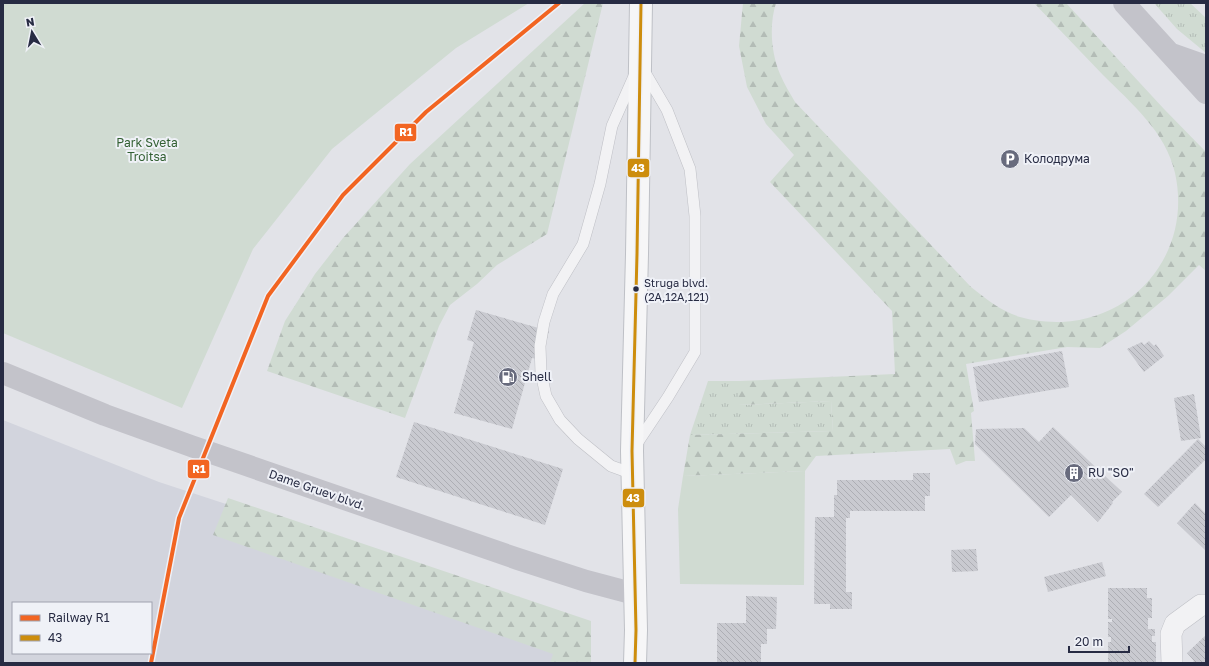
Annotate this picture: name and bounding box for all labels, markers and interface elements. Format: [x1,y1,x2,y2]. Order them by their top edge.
north arrow [12,12,52,52]
text: N [25,15,35,29]
line badge: R1 [394,123,417,142]
text: R1 [399,125,413,138]
park label: Park Sveta Troitsa [116,135,178,164]
parking icon: Колодрума [999,148,1021,170]
place label: Колодрума [1024,151,1090,166]
line badge: 43 [627,158,650,178]
text: 43 [631,161,645,174]
place label: Struga blvd. (2A,12A,121) [644,276,709,303]
marker: Struga blvd. (2A,12A,121) [631,284,641,294]
fuel station icon: Shell [497,366,519,388]
place label: Shell [522,369,552,384]
line badge: R1 [187,459,210,479]
text: R1 [192,462,206,475]
building icon: RU "SO" [1063,462,1085,484]
place label: RU "SO" [1088,465,1134,480]
street label: Dame Gruev blvd. [267,466,367,513]
line badge: 43 [622,488,645,508]
text: 43 [626,491,640,504]
legend [12,602,152,654]
text: Railway R1 [48,610,110,625]
scale bar [1069,628,1129,654]
text: 43 [48,630,62,645]
text: 20 m [1075,634,1103,649]

